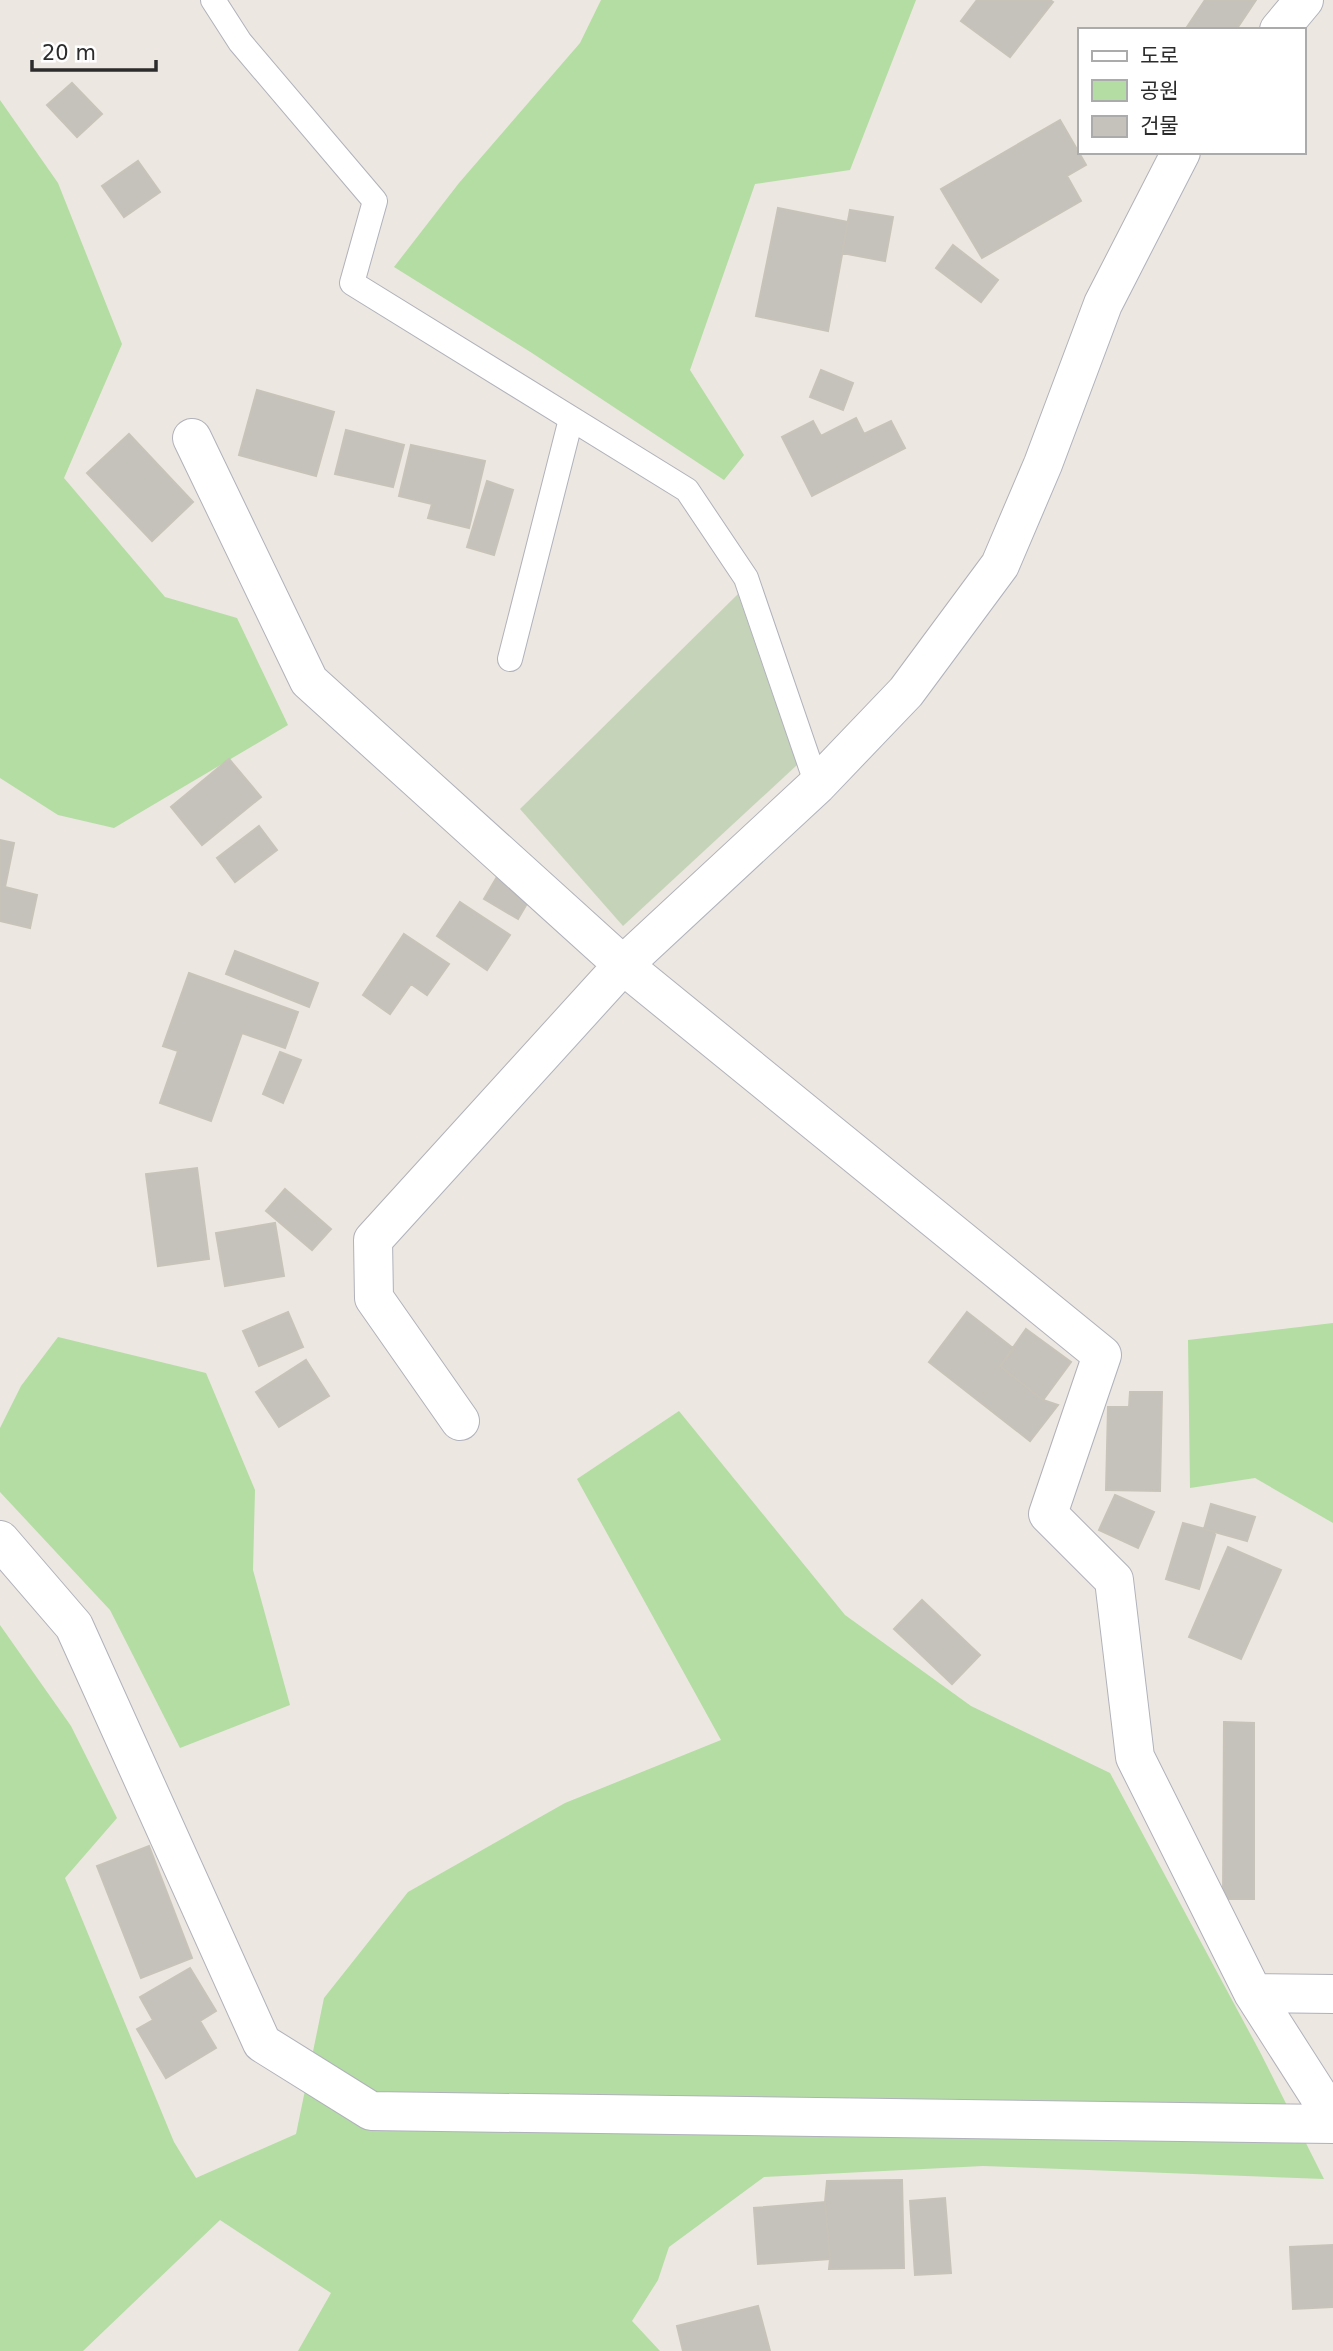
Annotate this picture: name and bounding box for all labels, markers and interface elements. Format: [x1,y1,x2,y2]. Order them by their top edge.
scale bar [32,28,156,72]
legend [1078,28,1305,154]
text: 20 m [42,41,96,65]
text: 도로 [1140,44,1179,68]
text: 공원 [1140,79,1179,103]
text: 건물 [1140,114,1179,138]

